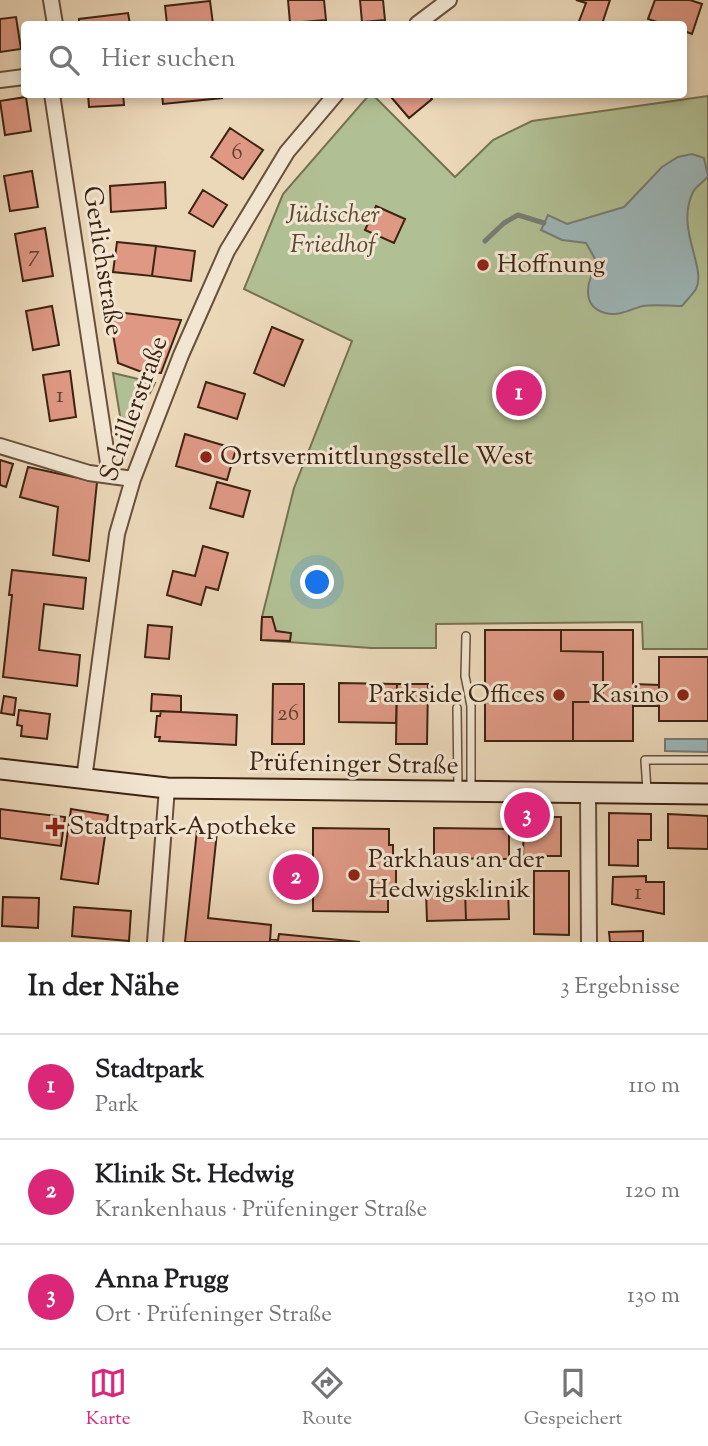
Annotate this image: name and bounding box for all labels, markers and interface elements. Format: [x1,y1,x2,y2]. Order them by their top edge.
search box [21,21,687,98]
icon: search [45,41,83,79]
text: Hier suchen [101,41,236,78]
house number: 6 [231,137,243,170]
street label: Gerlichstraße [72,184,132,338]
park label: Jüdischer Friedhof [285,197,380,264]
house number: 7 [28,239,40,272]
place label: Hoffnung [497,247,605,284]
marker: Hoffnung [475,257,491,273]
street label: Schillerstraße [92,331,178,487]
pin: 1 [496,367,542,419]
house number: 1 [56,380,64,413]
place label: Ortsvermittlungsstelle West [220,439,533,476]
marker: Ortsvermittlungsstelle West [198,449,214,465]
your location [300,565,334,599]
place label: Parkside Offices [369,677,545,714]
place label: Kasino [591,677,669,714]
marker: Parkside Offices [551,687,567,703]
marker: Kasino [675,687,691,703]
house number: 26 [277,698,299,731]
street label: Prüfeninger Straße [249,745,459,785]
pin: 3 [504,789,550,841]
place label: Stadtpark-Apotheke [69,809,296,846]
marker: Stadtpark-Apotheke [47,819,63,835]
place label: Parkhaus an der Hedwigsklinik [368,842,545,909]
pin: 2 [273,851,319,903]
marker: Parkhaus an der Hedwigsklinik [346,867,362,883]
house number: 1 [634,877,642,910]
text: In der Nähe [28,966,179,1009]
text: 3 Ergebnisse [560,971,680,1004]
text: Stadtpark [95,1052,204,1089]
text: 1 [47,1070,55,1103]
text: 110 m [629,1070,680,1103]
text: Park [95,1089,139,1122]
text: Klinik St. Hedwig [95,1157,294,1194]
text: 2 [46,1175,56,1208]
text: 120 m [625,1175,680,1208]
text: Krankenhaus · Prüfeninger Straße [95,1194,427,1227]
text: Anna Prugg [95,1262,229,1299]
text: 3 [46,1280,56,1313]
text: 130 m [627,1280,680,1313]
text: Ort · Prüfeninger Straße [95,1299,332,1332]
tab: Karte [86,1364,131,1433]
tab: Route [302,1364,352,1433]
tab: Gespeichert [524,1364,622,1433]

